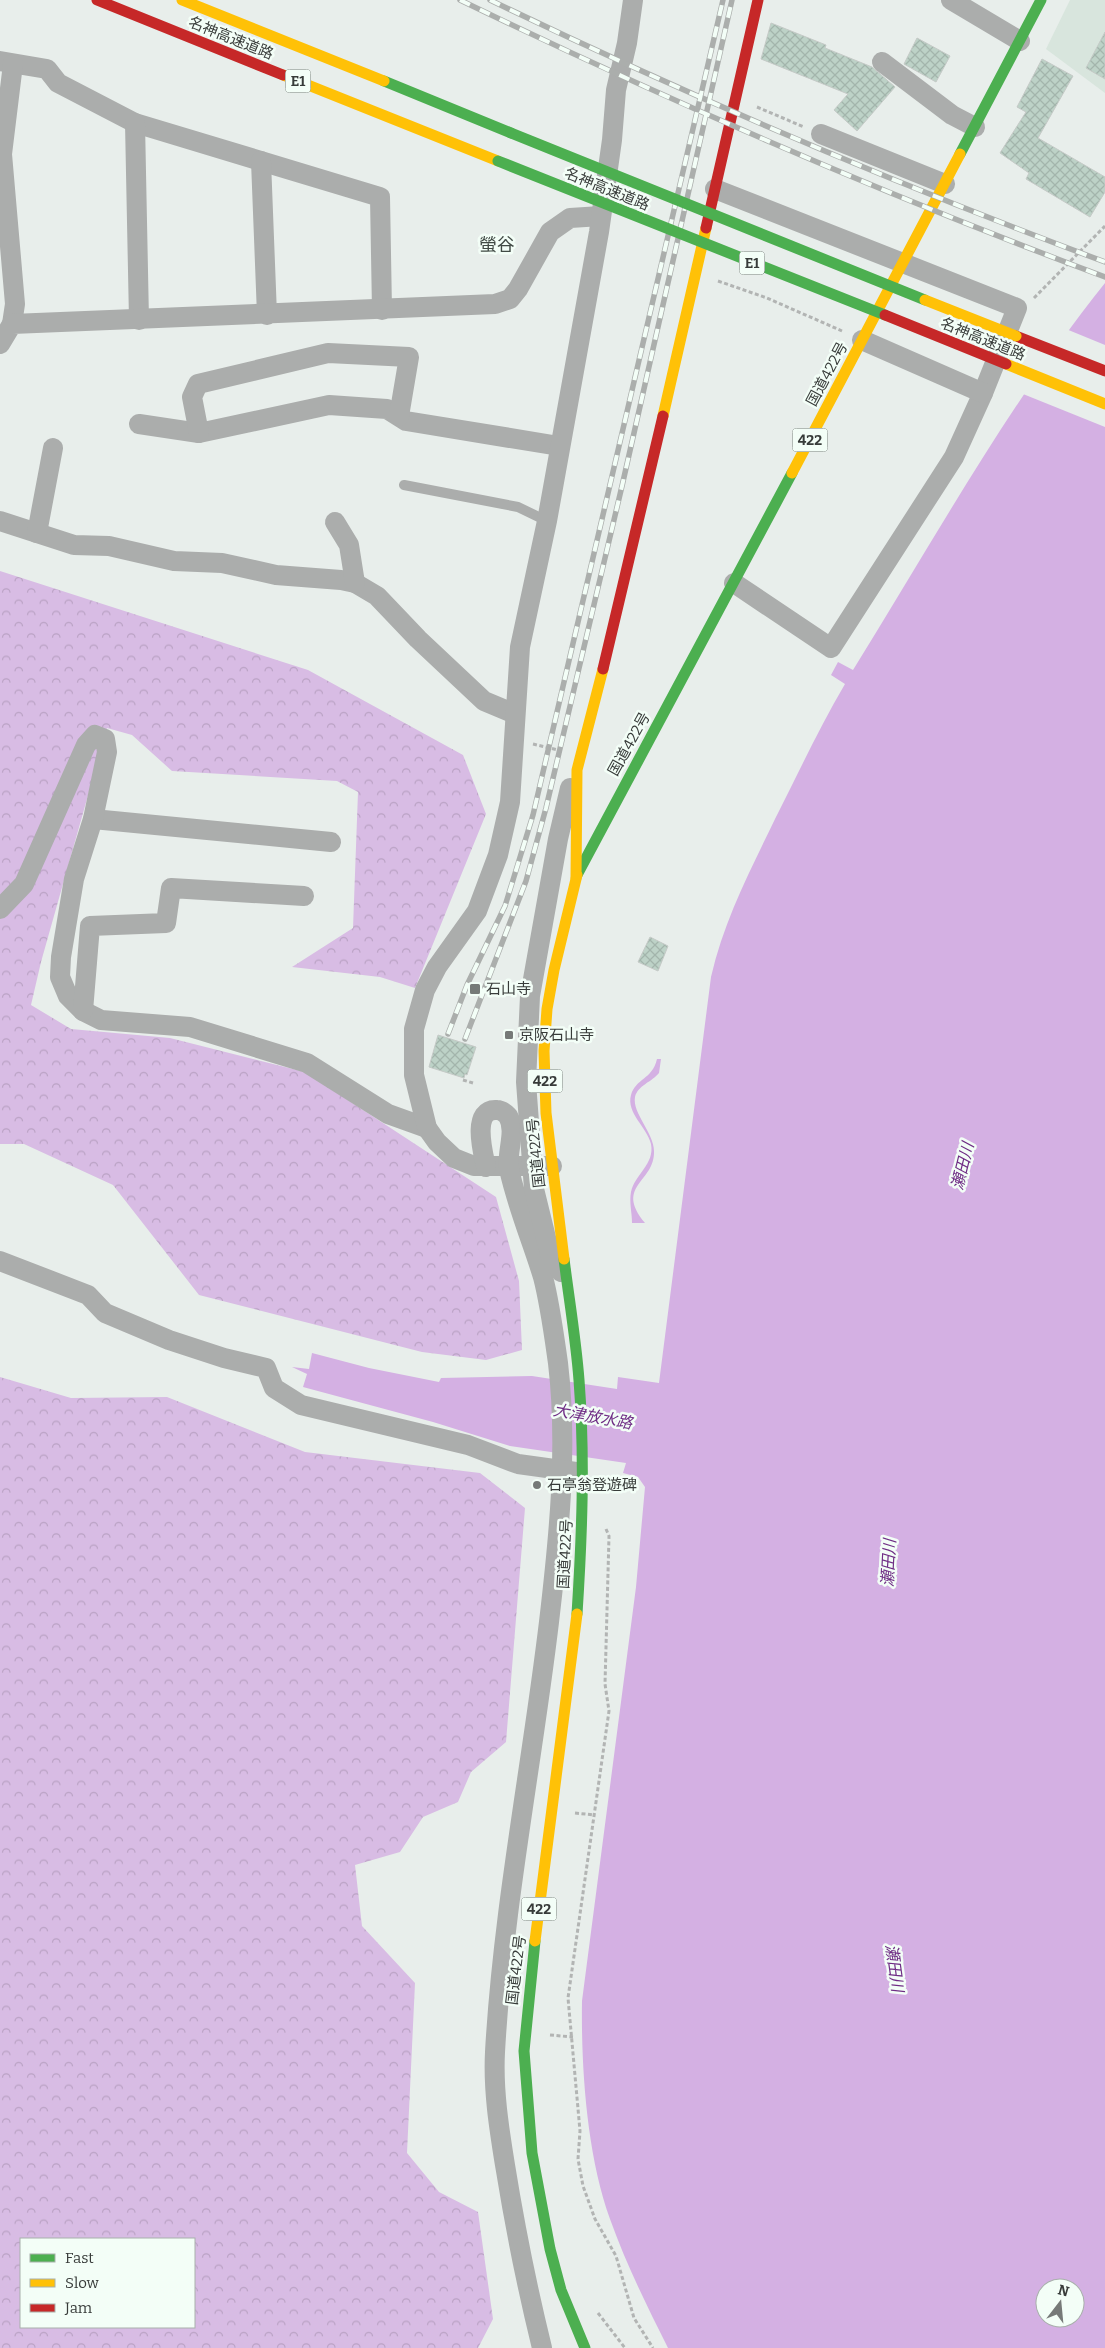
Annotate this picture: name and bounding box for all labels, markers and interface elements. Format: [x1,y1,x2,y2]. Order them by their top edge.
street label: 名神高速道路 [186,13,276,63]
road number: E1 [286,70,310,92]
street label: 名神高速道路 [562,164,652,214]
district label: 螢谷 [479,234,515,256]
road number: E1 [740,252,764,274]
street label: 名神高速道路 [938,314,1028,364]
street label: 国道422号 [803,339,851,409]
road number: 422 [792,428,828,452]
street label: 国道422号 [604,709,654,779]
place label: 石山寺 [486,980,531,998]
marker: 石山寺 [468,982,482,996]
place label: 京阪石山寺 [519,1026,594,1044]
marker: 京阪石山寺 [503,1029,515,1041]
road number: 422 [528,1070,562,1092]
street label: 国道422号 [523,1117,549,1189]
water label: 瀬田川 [947,1139,978,1192]
water label: 大津放水路 [552,1400,636,1433]
place label: 石亭翁登遊碑 [547,1476,637,1494]
marker: 石亭翁登遊碑 [531,1479,543,1491]
street label: 国道422号 [554,1519,576,1589]
water label: 瀬田川 [878,1537,899,1587]
road number: 422 [522,1898,556,1920]
street label: 国道422号 [503,1934,529,2006]
water label: 瀬田川 [882,1943,908,1995]
legend [20,2238,195,2328]
text: Fast [65,2249,94,2267]
text: Slow [65,2274,100,2292]
north arrow [1035,2278,1085,2328]
text: N [1056,2281,1071,2301]
text: Jam [64,2299,93,2317]

